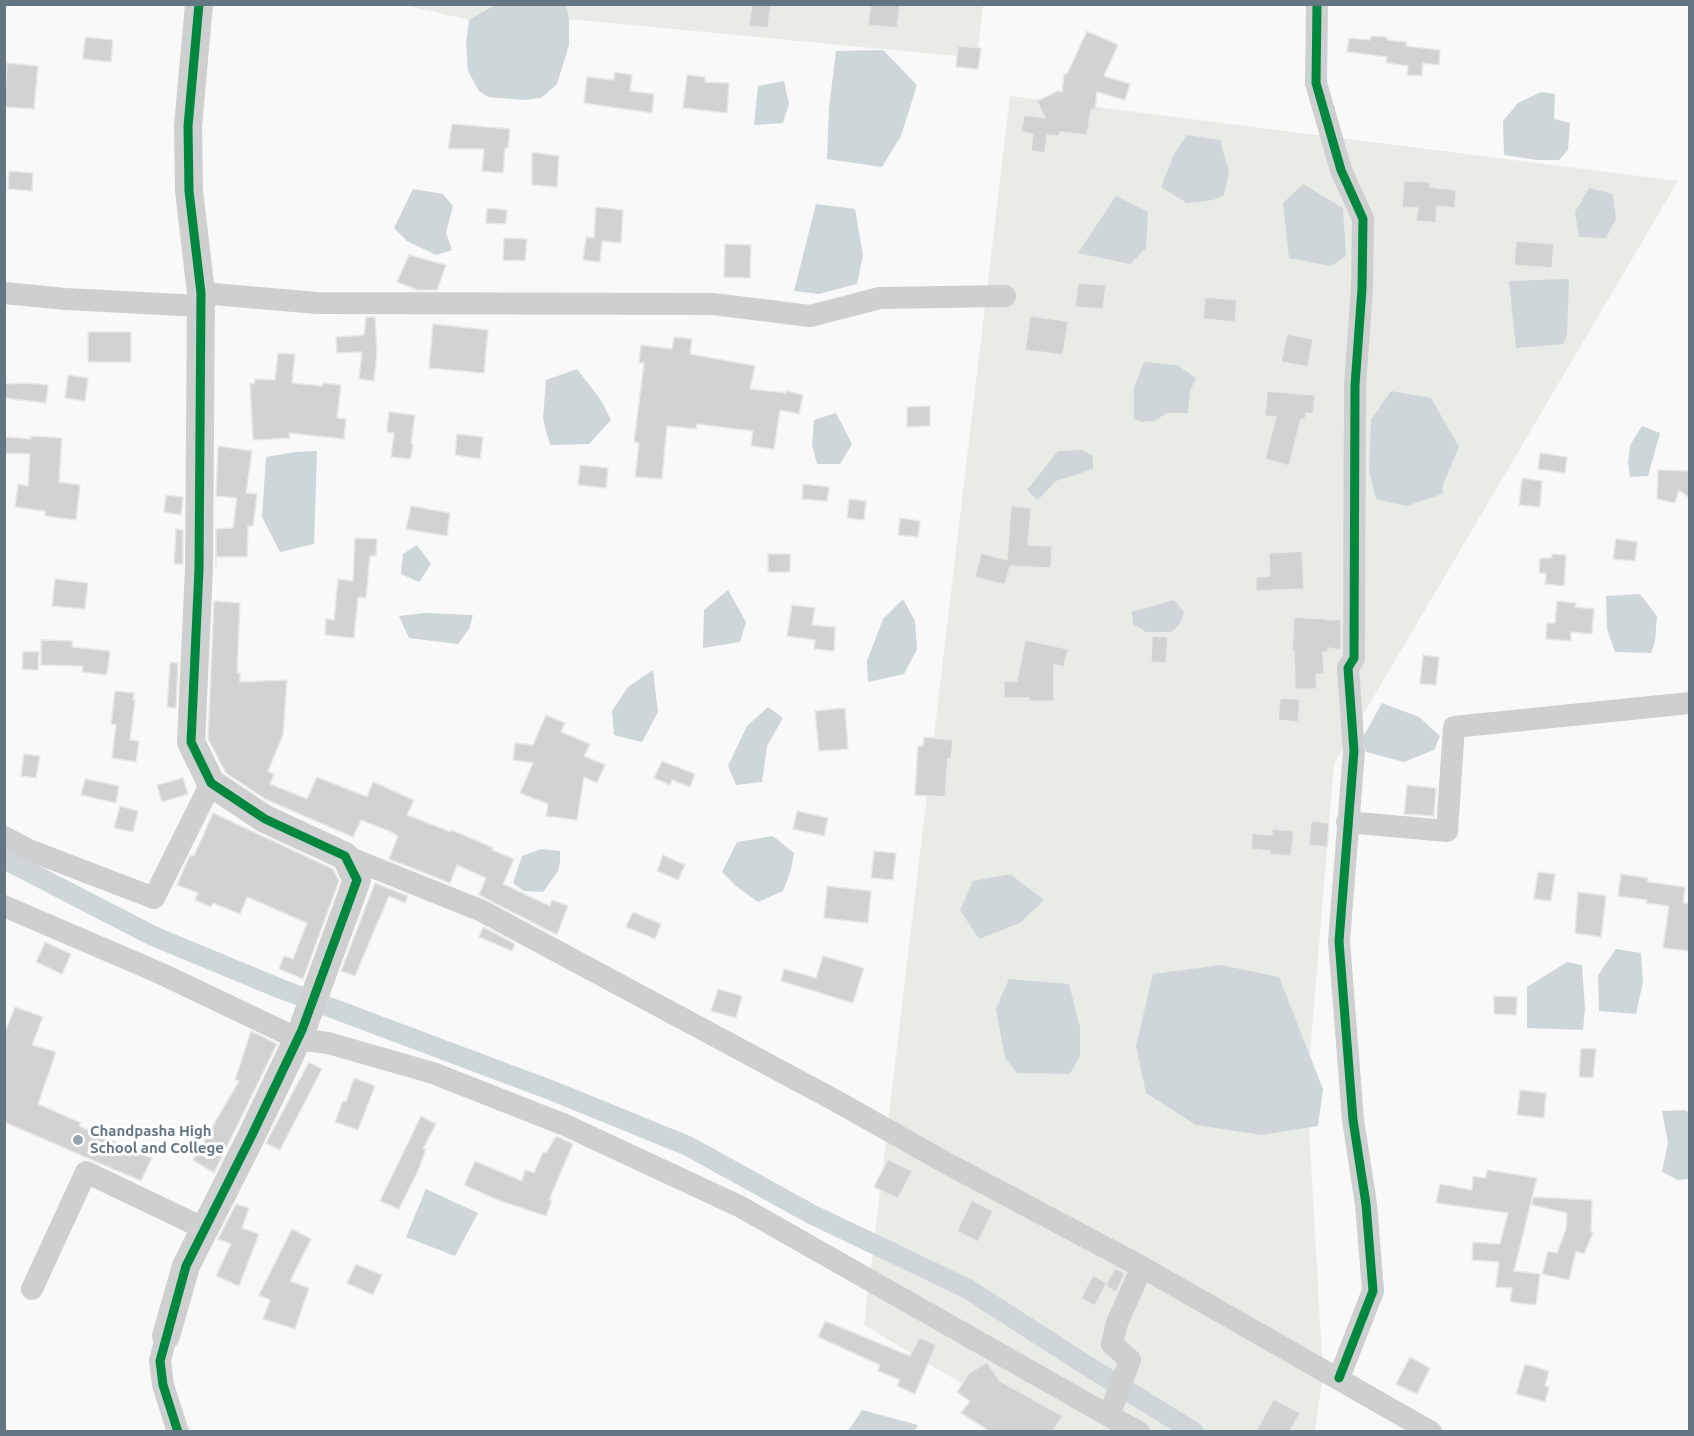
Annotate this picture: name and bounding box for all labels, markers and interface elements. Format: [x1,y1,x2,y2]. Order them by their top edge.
place label: Chandpasha High School and College [90,1122,224,1157]
marker: Chandpasha High School and College [71,1133,85,1147]

